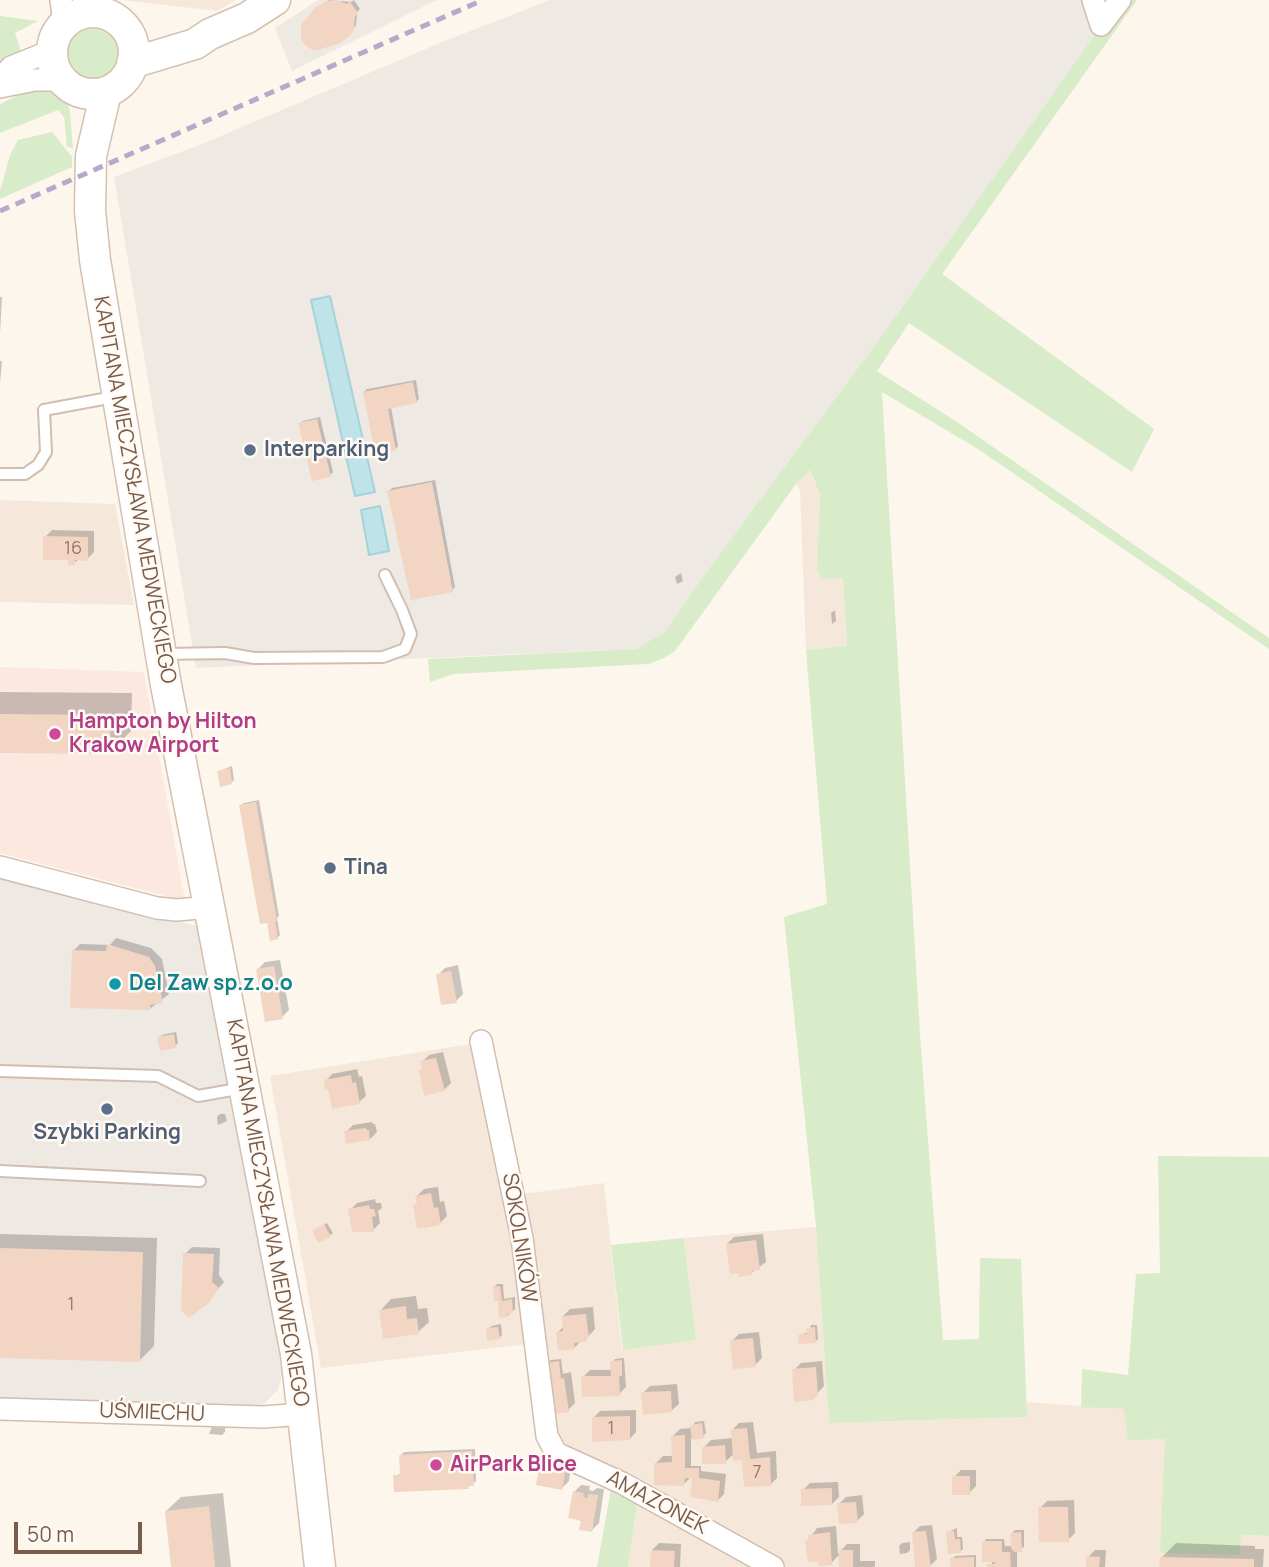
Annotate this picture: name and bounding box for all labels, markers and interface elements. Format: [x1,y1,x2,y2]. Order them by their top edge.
street label: KAPITANA MIECZYSŁAWA MEDWECKIEGO [87,294,181,686]
place label: Interparking [264,437,389,463]
marker: Interparking [242,442,258,458]
house number: 16 [64,538,82,560]
place label: Hampton by Hilton Krakow Airport [69,709,257,759]
marker: Hampton by Hilton Krakow Airport [47,726,63,742]
place label: Tina [344,855,388,881]
marker: Tina [322,860,338,876]
place label: Del Zaw sp.z.o.o [129,971,293,997]
marker: Del Zaw sp.z.o.o [107,976,123,992]
street label: KAPITANA MIECZYSŁAWA MEDWECKIEGO [220,1017,314,1409]
marker: Szybki Parking [99,1101,115,1117]
place label: Szybki Parking [33,1120,181,1146]
street label: SOKOLNIKÓW [496,1171,542,1305]
house number: 1 [67,1294,75,1316]
street label: UŚMIECHU [99,1399,205,1427]
house number: 1 [607,1418,615,1440]
place label: AirPark Blice [450,1452,577,1478]
marker: AirPark Blice [428,1457,444,1473]
house number: 7 [752,1462,762,1484]
street label: AMAZONEK [602,1466,712,1540]
scale bar [18,1508,145,1552]
text: 50 m [27,1520,74,1548]

